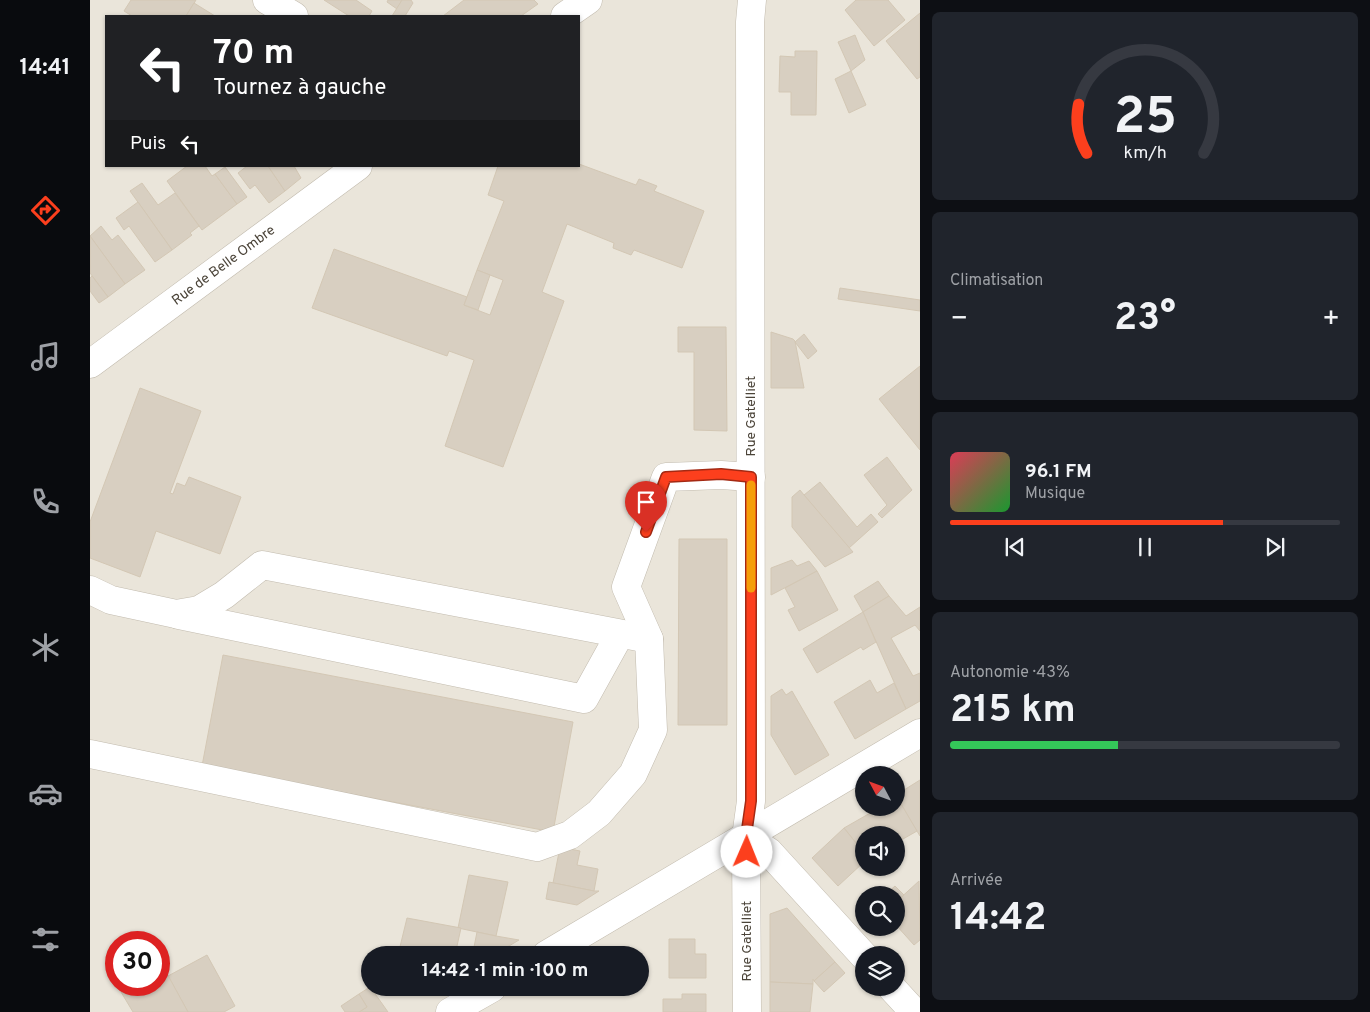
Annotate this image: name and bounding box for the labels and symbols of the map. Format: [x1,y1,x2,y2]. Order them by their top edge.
street label: Rue de Belle Ombre [169,222,278,309]
street label: Rue Gatelliet [743,376,760,456]
pin [625,481,667,532]
north arrow [855,766,905,816]
position arrow [720,825,772,877]
street label: Rue Gatelliet [739,901,756,981]
speed limit sign: 30 [105,931,170,996]

